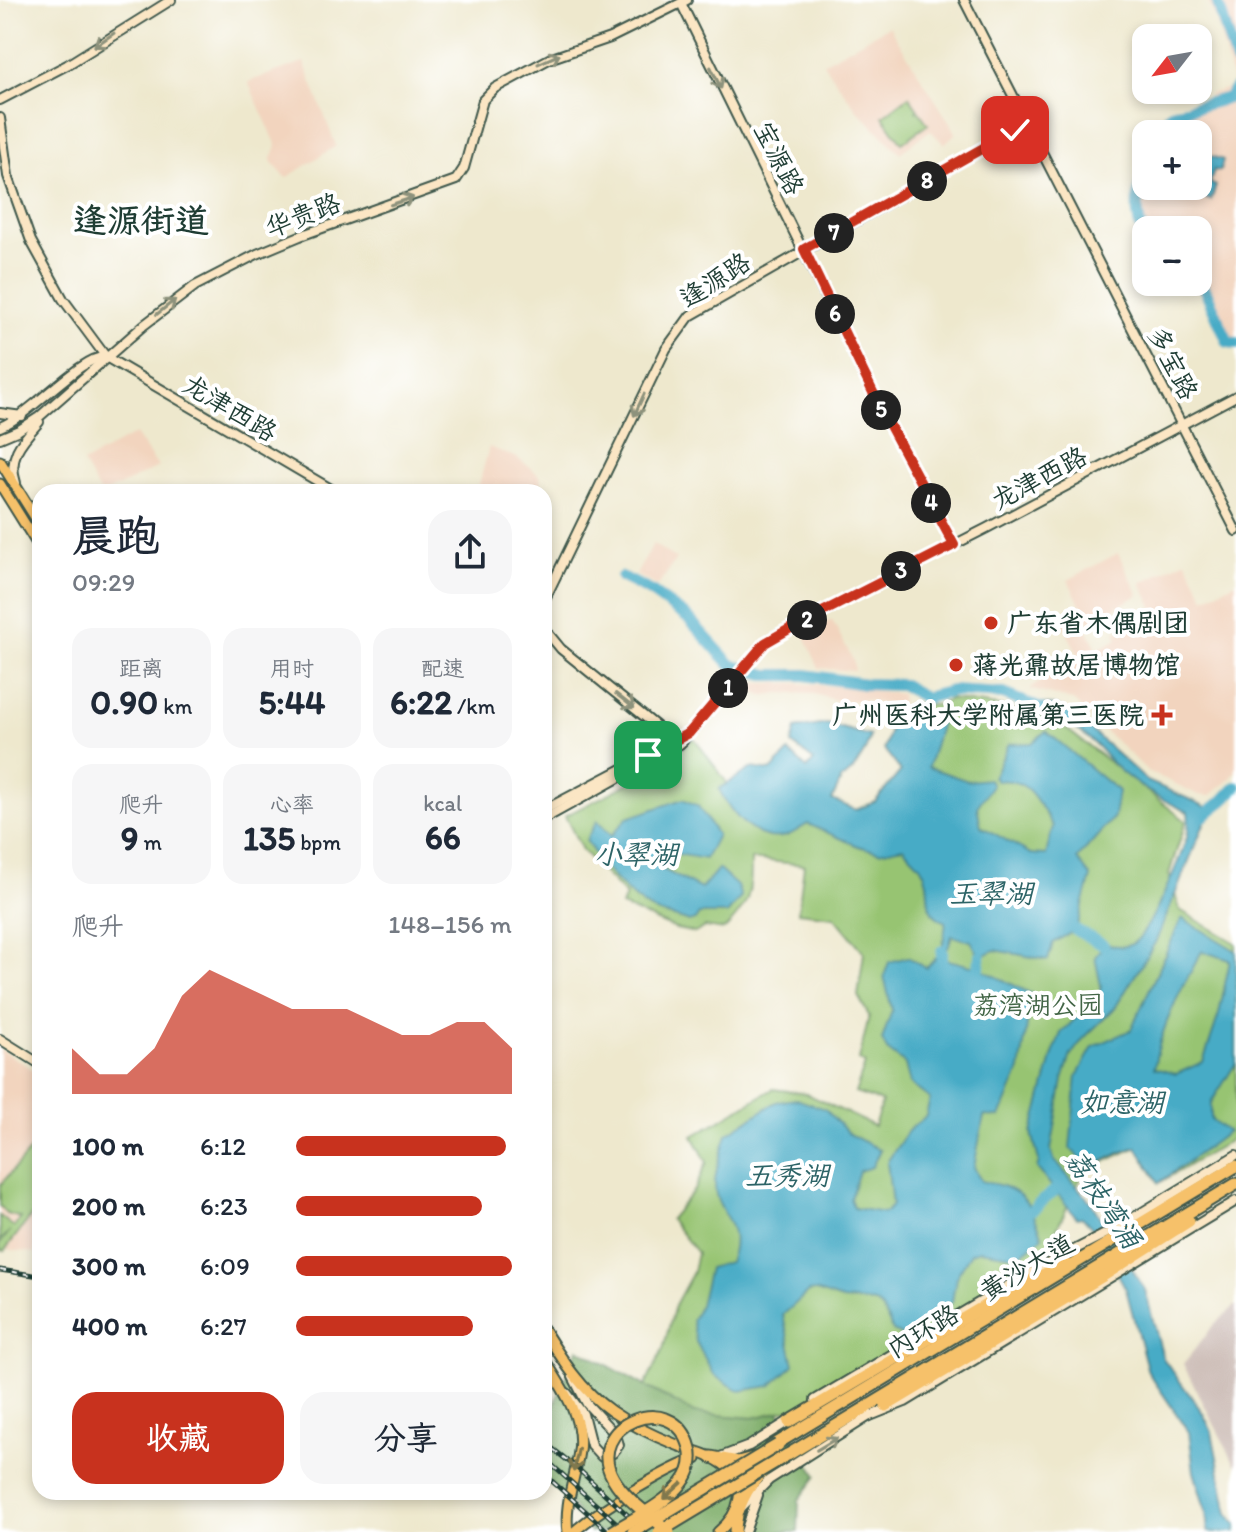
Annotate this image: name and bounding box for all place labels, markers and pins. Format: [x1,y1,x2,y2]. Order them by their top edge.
pin [981,96,1049,164]
pin: 8 [907,161,947,201]
pin: 7 [814,213,854,253]
pin: 6 [815,294,855,334]
pin: 5 [861,390,901,430]
pin: 4 [911,483,951,523]
pin: 3 [881,551,921,591]
pin: 2 [787,600,827,640]
place label: 广东省木偶剧团 [1007,607,1189,639]
marker: 广东省木偶剧团 [982,614,1000,632]
place label: 蒋光鼐故居博物馆 [972,649,1180,681]
marker: 蒋光鼐故居博物馆 [947,656,965,674]
pin: 1 [708,668,748,708]
place label: 广州医科大学附属第三医院 [832,699,1144,731]
marker: 广州医科大学附属第三医院 [1151,704,1173,726]
pin [614,721,682,789]

